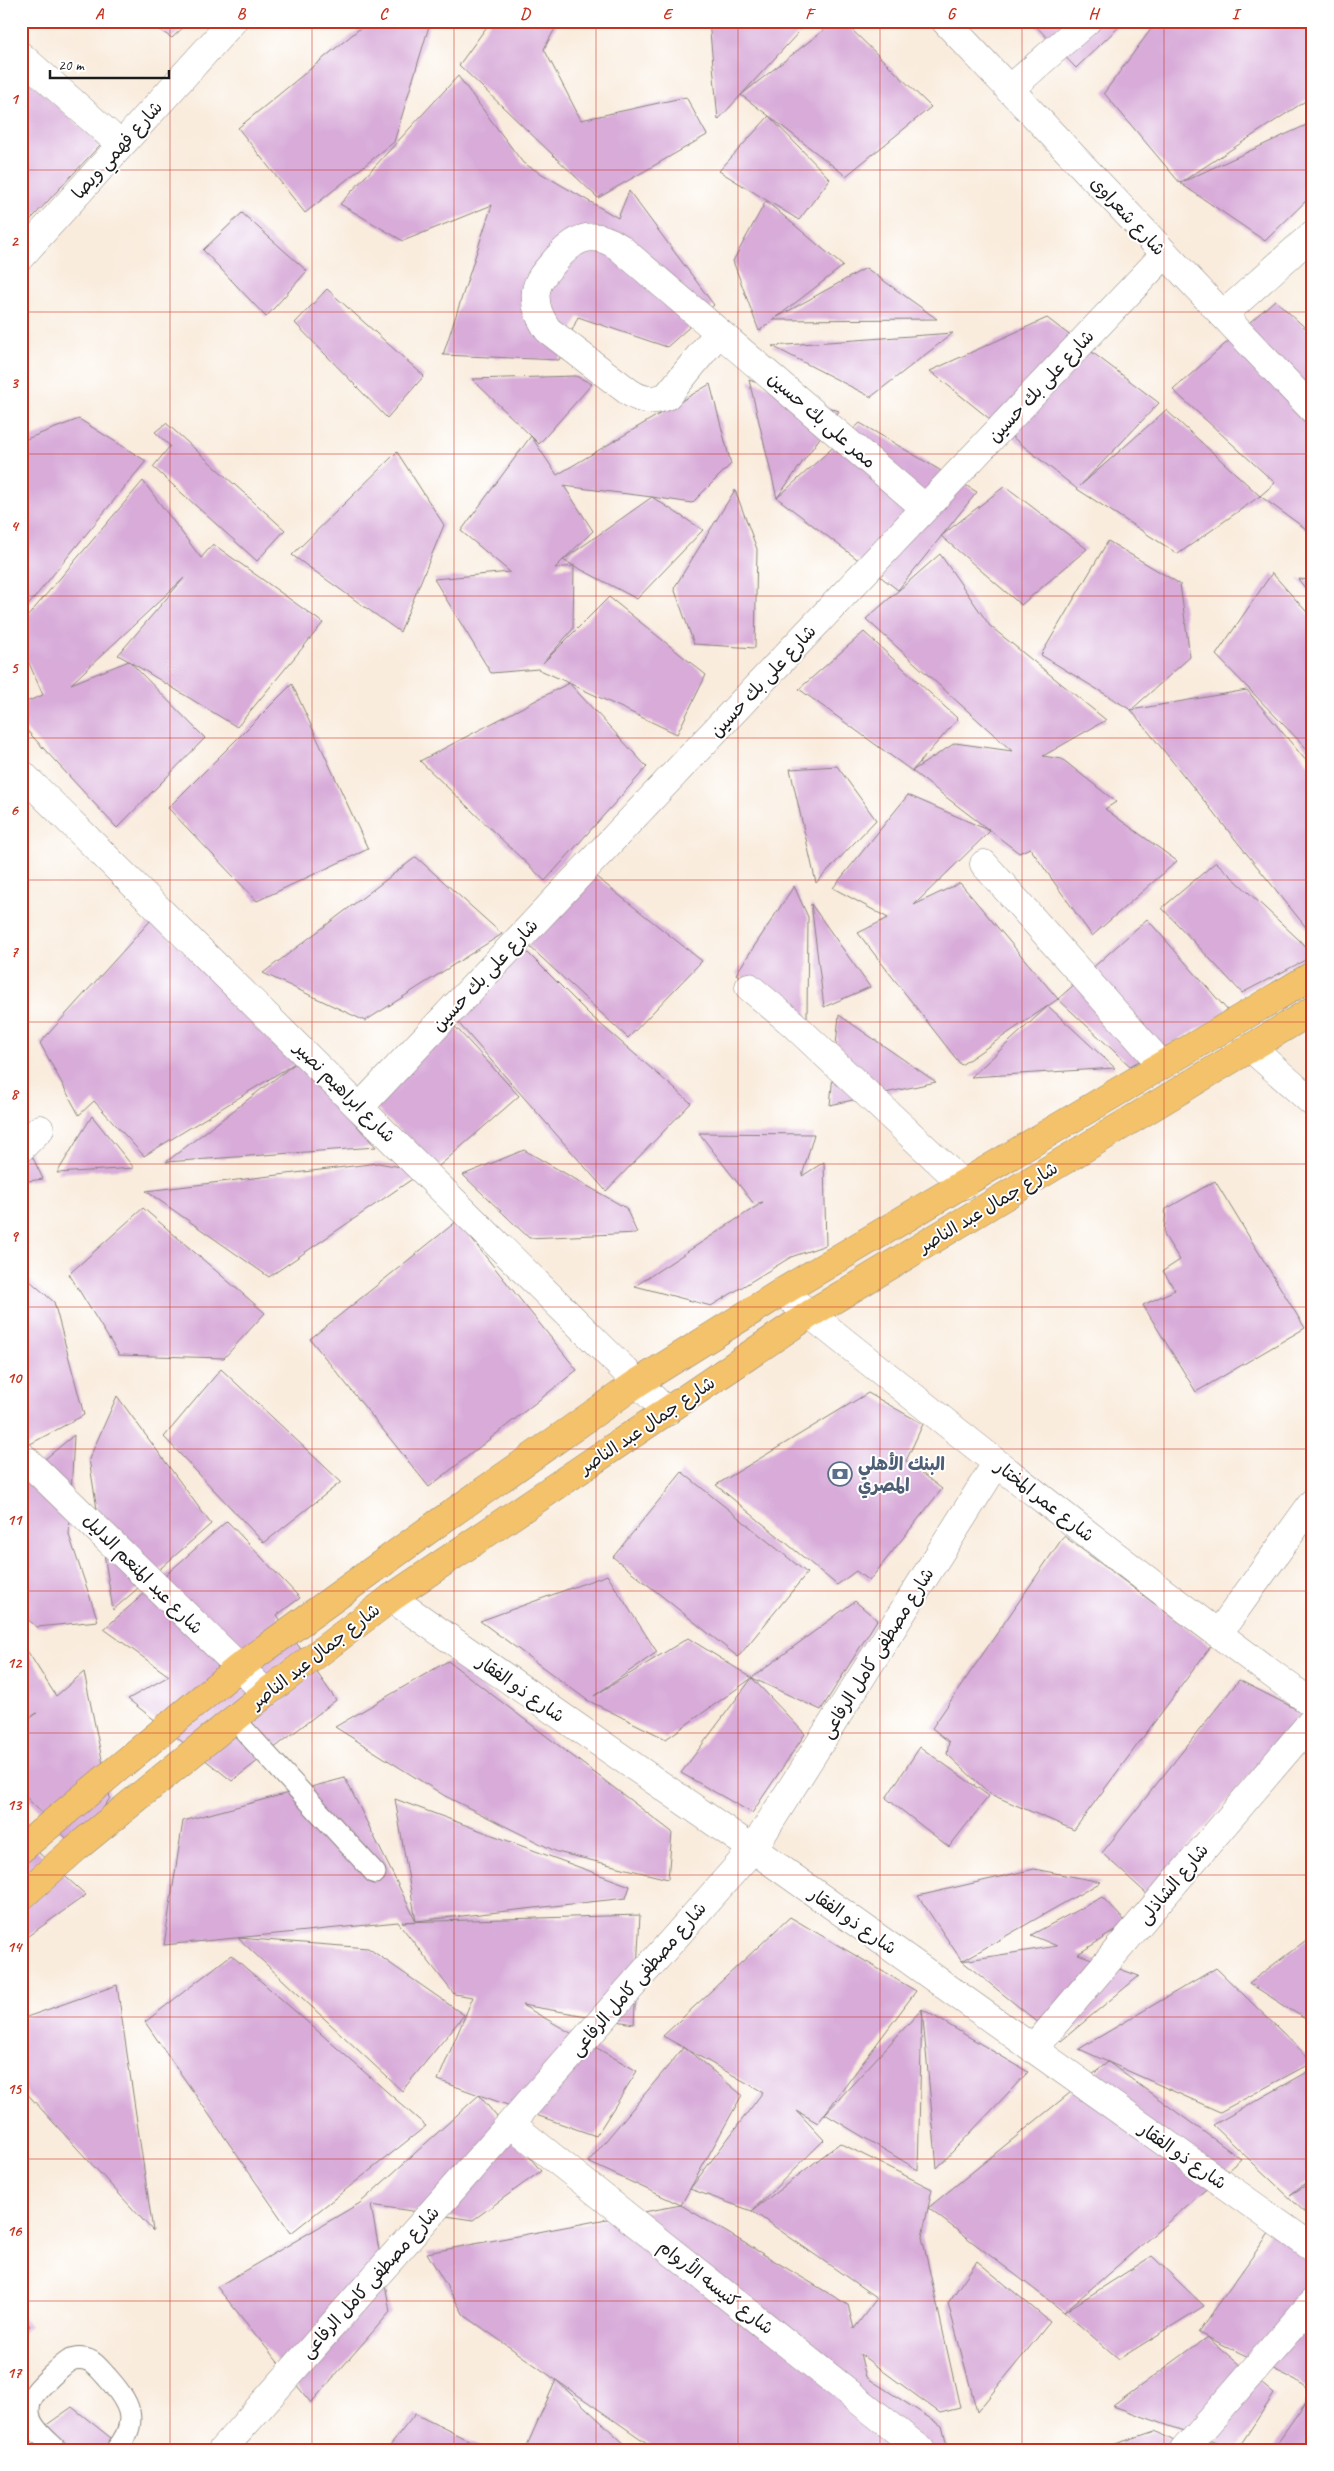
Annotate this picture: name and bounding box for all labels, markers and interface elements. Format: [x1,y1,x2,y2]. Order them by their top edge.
text: A [95,4,105,24]
text: B [237,4,247,24]
text: C [379,4,389,24]
text: D [520,4,531,24]
text: E [663,4,674,24]
text: F [805,4,816,24]
text: G [947,4,957,24]
text: H [1088,4,1100,24]
text: I [1232,4,1242,24]
scale bar [50,48,169,80]
text: 20 m [58,56,85,75]
text: 1 [10,89,19,109]
street label: شارع فهمي ويصا [67,96,171,207]
street label: شارع شعراوى [1085,172,1170,261]
text: 2 [10,231,19,251]
street label: شارع على بك حسين [983,325,1099,448]
street label: ممر على بك حسين [763,367,881,473]
text: 3 [10,373,19,393]
text: 4 [10,516,19,536]
street label: شارع على بك حسين [705,620,821,743]
text: 5 [11,658,20,678]
text: 6 [10,800,19,820]
street label: شارع على بك حسين [427,914,543,1037]
text: 7 [10,942,19,962]
street label: شارع ابراهيم نصير [286,1035,400,1149]
text: 8 [10,1084,19,1104]
street label: شارع جمال عبد الناصر [913,1157,1062,1259]
text: 9 [10,1226,19,1246]
text: 10 [7,1368,23,1388]
street label: شارع جمال عبد الناصر [573,1371,720,1480]
place label: البنك الأهلي المصري [858,1452,945,1499]
street label: شارع عمر المختار [989,1454,1099,1547]
bank icon: البنك الأهلي المصري [827,1461,853,1487]
street label: شارع عبد المنعم الدليل [76,1509,208,1641]
text: 11 [7,1510,23,1530]
street label: شارع مصطفى كامل الرفاعى [815,1564,939,1743]
street label: شارع جمال عبد الناصر [244,1598,385,1716]
street label: شارع ذو الفقار [471,1650,569,1728]
text: 12 [7,1653,23,1673]
text: 13 [7,1795,23,1815]
street label: شارع الشاذلى [1133,1839,1214,1929]
street label: شارع ذو الفقار [803,1882,901,1960]
street label: شارع مصطفى كامل الرفاعى [565,1897,712,2061]
text: 14 [7,1937,23,1957]
text: 15 [7,2079,23,2099]
street label: شارع ذو الفقار [1133,2117,1231,2195]
street label: شارع مصطفى كامل الرفاعى [296,2201,445,2363]
text: 16 [7,2221,23,2241]
street label: شارع كنيسه الأروام [652,2234,779,2341]
text: 17 [7,2363,23,2383]

